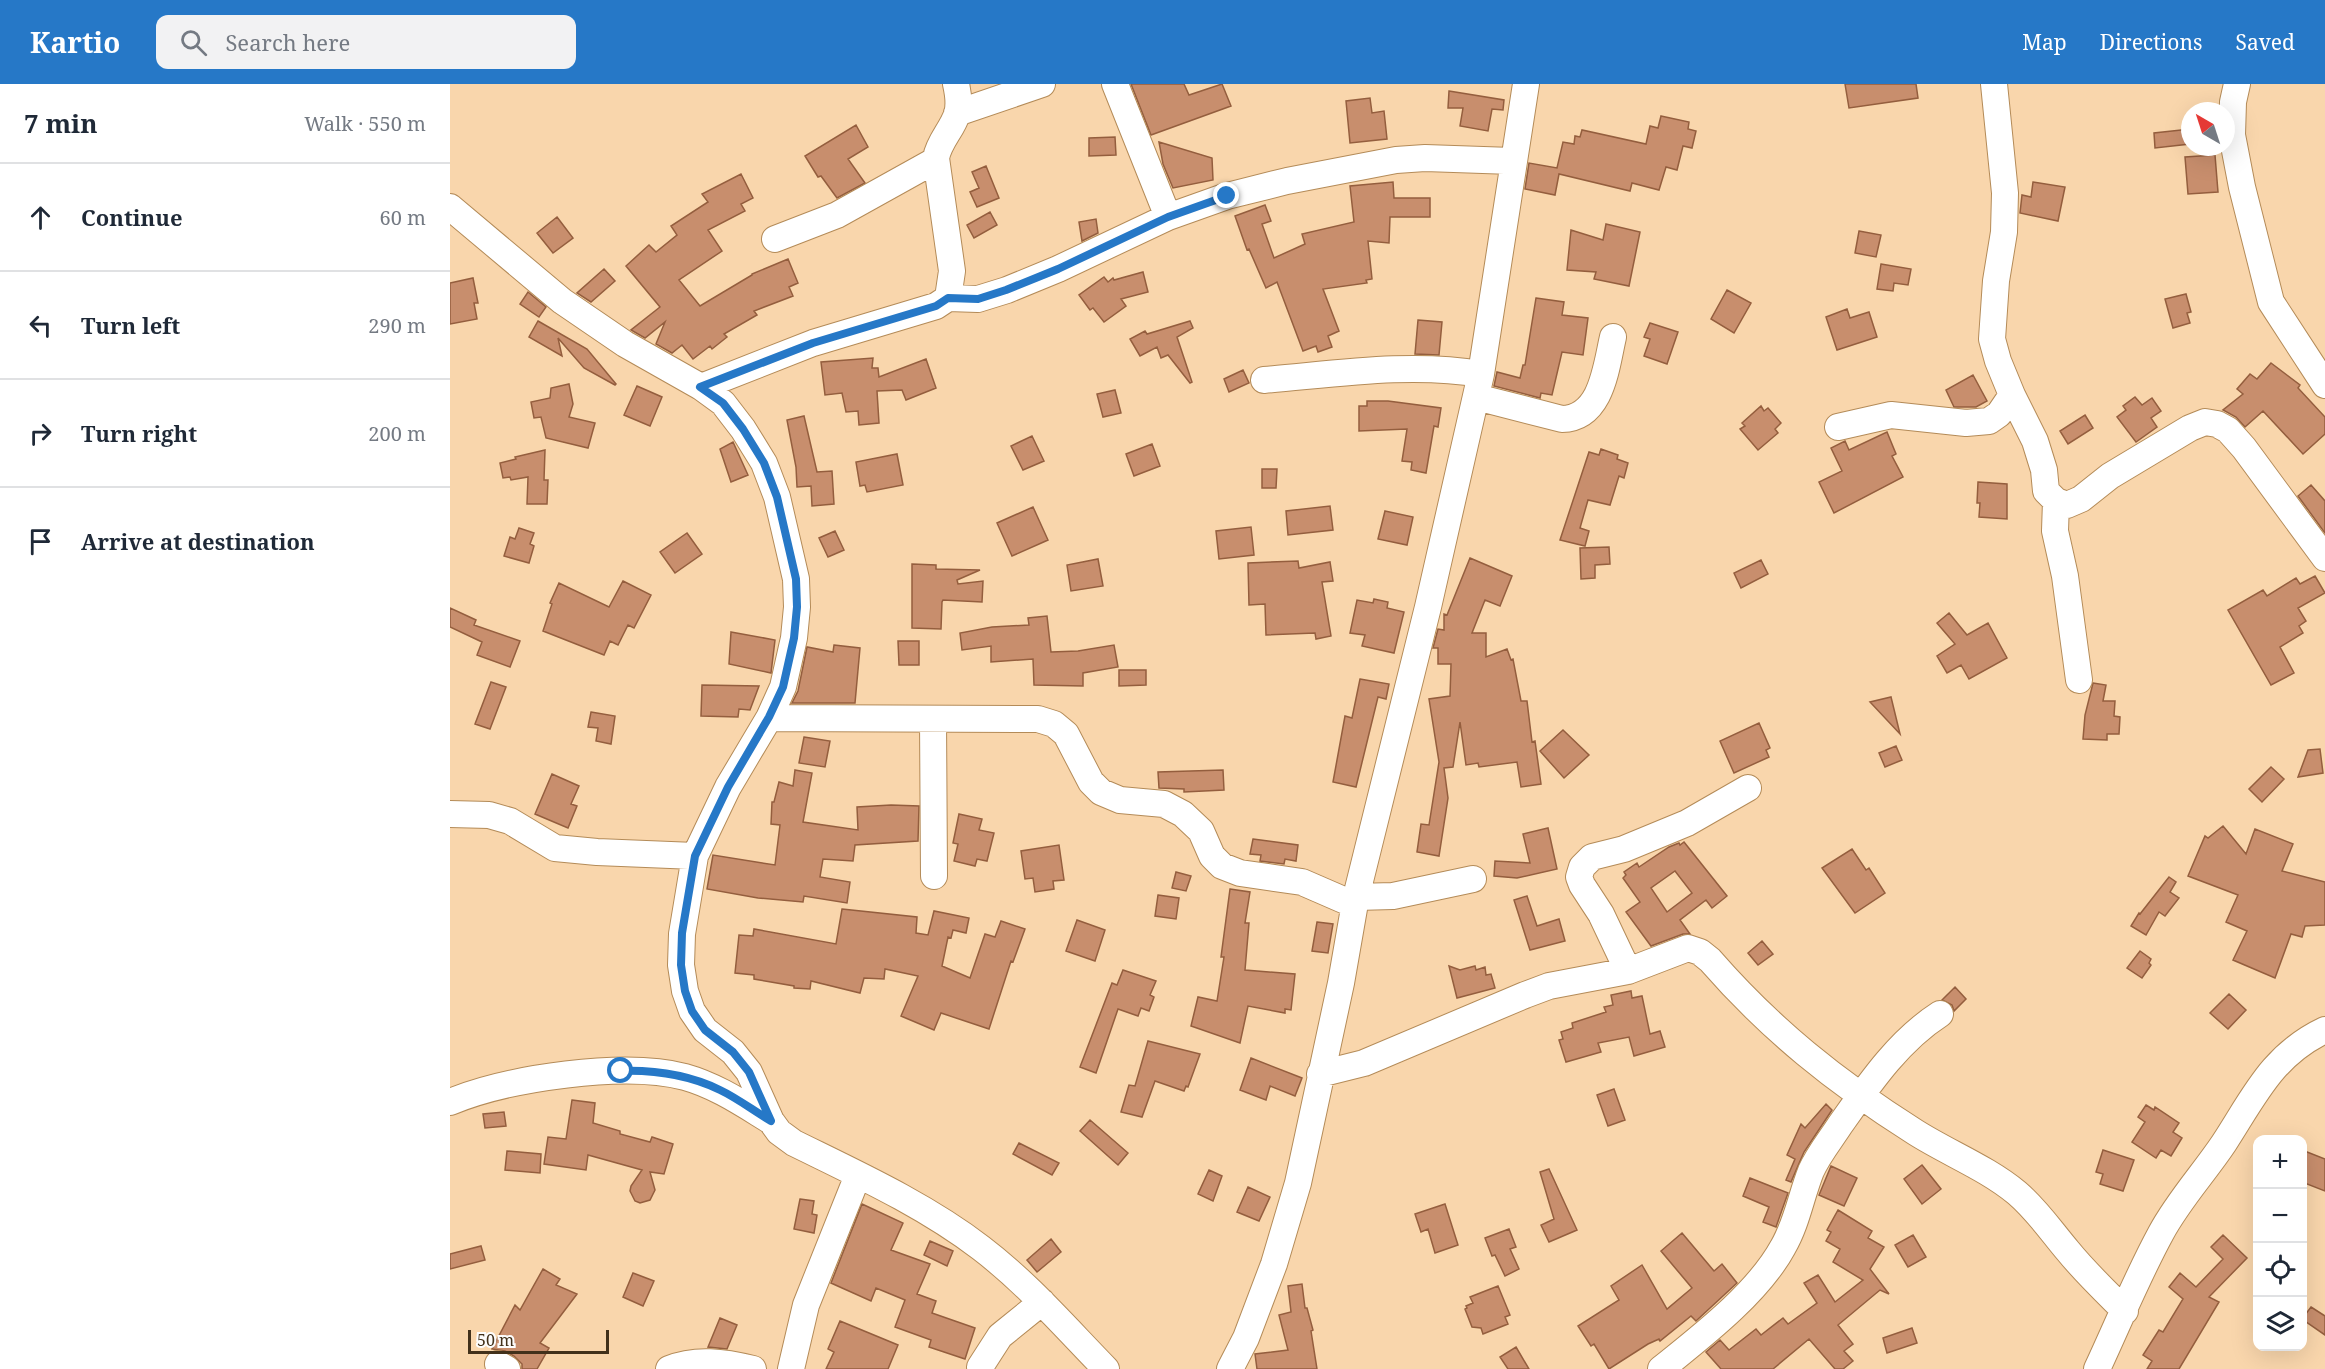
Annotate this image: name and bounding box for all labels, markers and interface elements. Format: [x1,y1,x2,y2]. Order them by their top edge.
search box [156,15,576,69]
text: Kartio [30,23,120,61]
icon: search [177,26,210,59]
text: Search here [225,27,350,57]
text: Map [2022,28,2067,56]
text: Directions [2100,28,2202,56]
text: Saved [2235,28,2295,56]
north arrow [2181,102,2235,156]
text: 7 min [24,105,98,141]
text: Walk · 550 m [304,110,426,137]
route end [1213,182,1239,208]
icon: ahead [24,201,57,234]
text: Continue [81,202,183,232]
text: 60 m [380,204,426,231]
icon: left [24,309,57,342]
text: Turn left [81,310,180,340]
text: 290 m [368,312,426,339]
icon: right [24,417,57,450]
text: Turn right [81,418,197,448]
text: 200 m [368,420,426,447]
icon: arrive [24,525,57,558]
text: Arrive at destination [81,526,315,556]
route start [607,1057,633,1083]
map controls [2253,1135,2307,1351]
button: + [2253,1135,2307,1189]
button: − [2253,1189,2307,1243]
button: locate [2253,1243,2307,1297]
button: layers [2253,1297,2307,1351]
scale bar [468,1327,609,1354]
text: 50 m [477,1329,514,1351]

